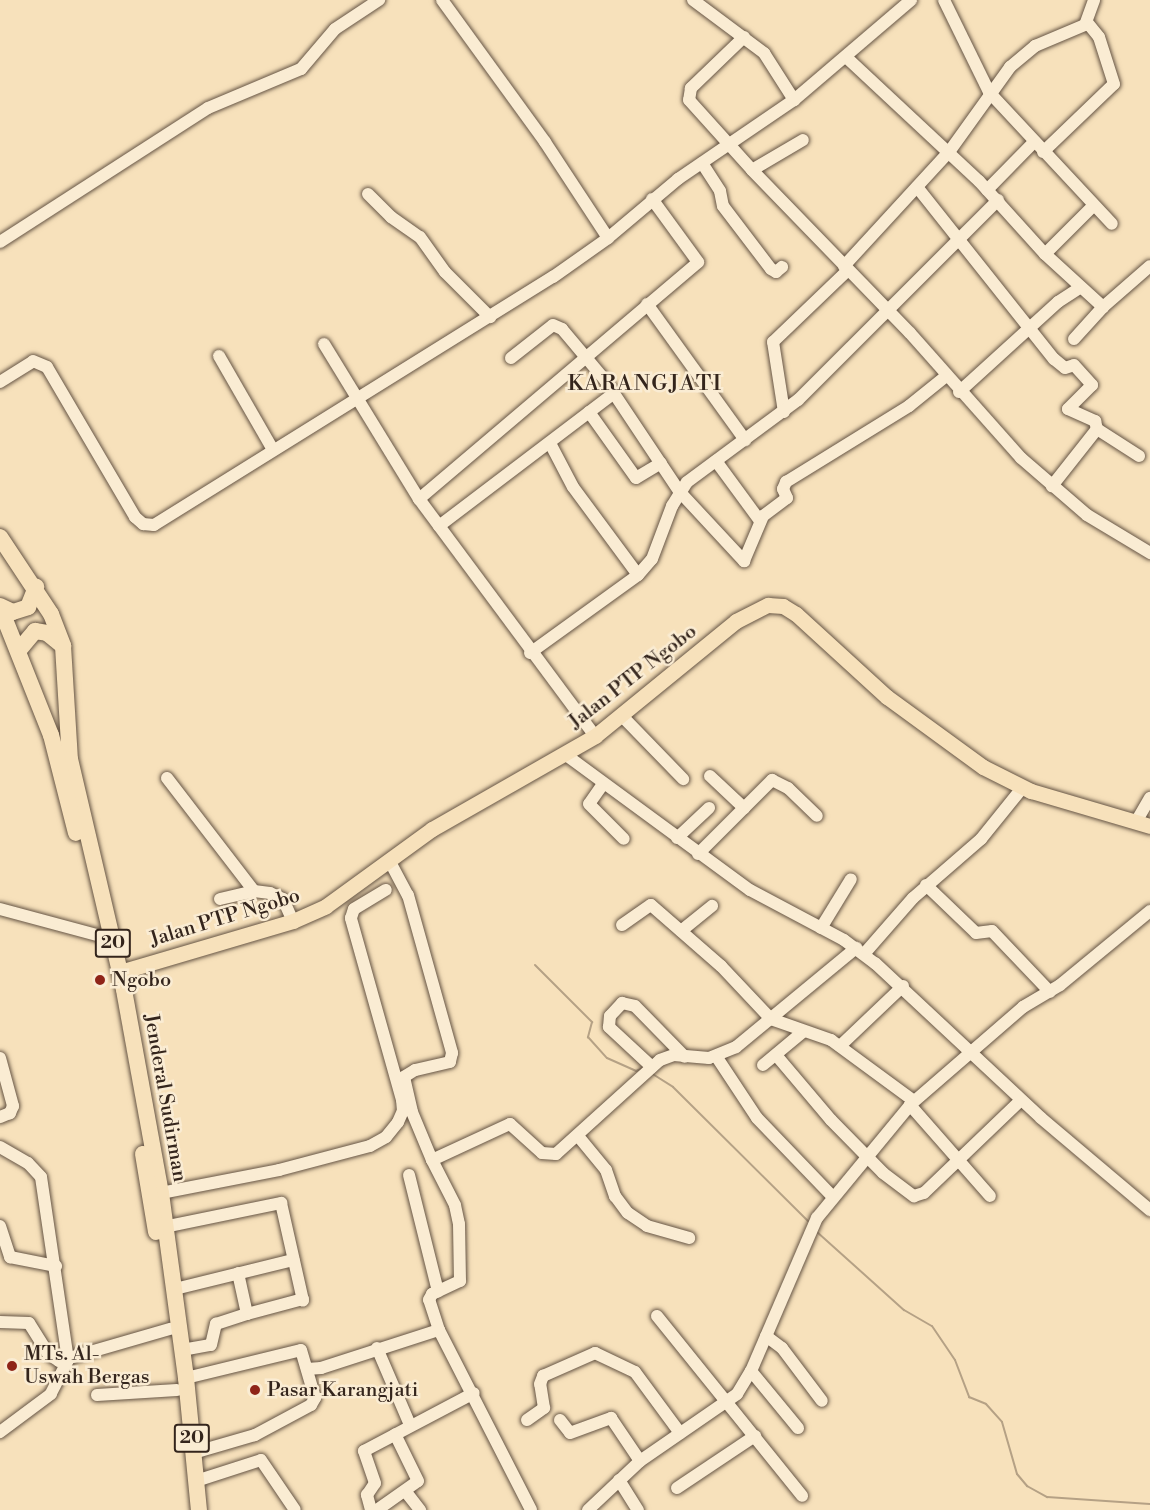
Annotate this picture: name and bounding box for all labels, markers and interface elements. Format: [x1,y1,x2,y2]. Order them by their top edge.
district label: KARANGJATI [567,371,723,397]
street label: Jalan PTP Ngobo [564,620,702,734]
street label: Jalan PTP Ngobo [147,884,303,952]
road number: 20 [94,928,132,958]
place label: Ngobo [112,968,171,992]
marker: Ngobo [93,973,107,987]
street label: Jenderal Sudirman [138,1012,192,1184]
place label: MTs. Al- Uswah Bergas [24,1342,150,1389]
marker: MTs. Al- Uswah Bergas [5,1359,19,1373]
place label: Pasar Karangjati [267,1378,418,1402]
marker: Pasar Karangjati [248,1383,262,1397]
road number: 20 [172,1423,212,1453]

